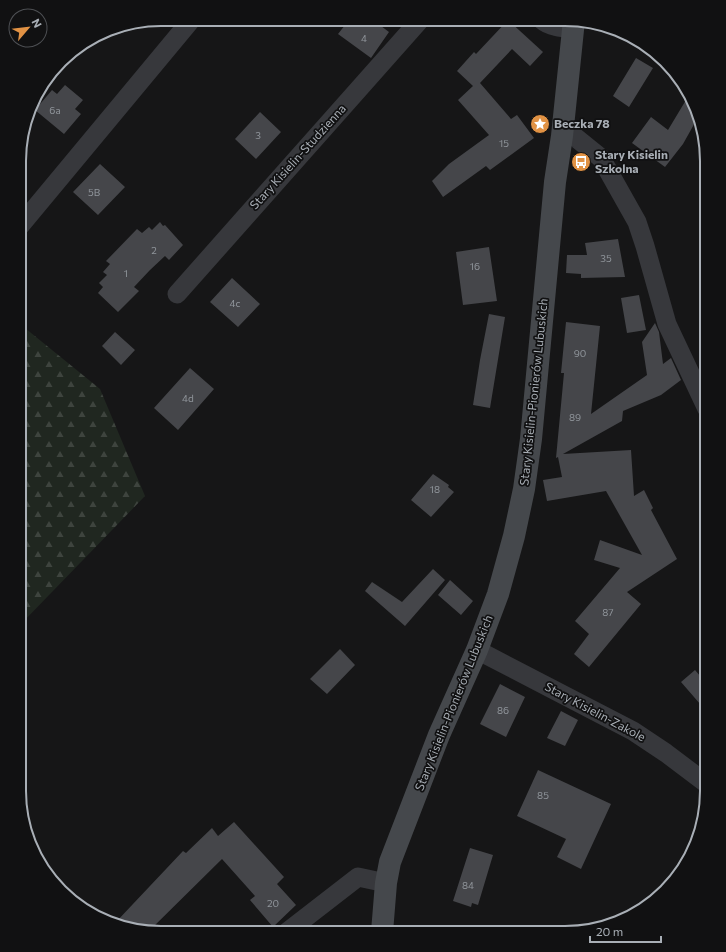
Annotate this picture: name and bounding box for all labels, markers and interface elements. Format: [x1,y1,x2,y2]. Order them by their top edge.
north arrow [8,8,48,48]
text: N [30,16,45,30]
house number: 4 [361,32,367,44]
street label: Stary Kisielin-Studzienna [246,101,348,212]
house number: 6a [49,104,61,116]
place icon: Beczka 78 [529,113,551,135]
place label: Beczka 78 [554,116,610,130]
house number: 3 [255,129,261,141]
house number: 15 [499,137,509,149]
place label: Stary Kisielin Szkolna [595,147,668,175]
bus stop icon: Stary Kisielin Szkolna [570,151,592,173]
house number: 5B [88,186,101,198]
house number: 2 [151,244,157,256]
house number: 35 [600,252,612,264]
house number: 16 [470,260,480,272]
house number: 1 [124,267,128,279]
house number: 4c [230,297,241,309]
street label: Stary Kisielin-Pionierów Lubuskich [516,298,550,486]
house number: 90 [574,347,586,359]
house number: 4d [182,392,194,404]
house number: 89 [569,411,581,423]
house number: 18 [430,483,440,495]
house number: 87 [602,606,614,618]
street label: Stary Kisielin-Pionierów Lubuskich [411,613,495,793]
street label: Stary Kisielin-Zakole [543,679,648,744]
house number: 86 [497,704,509,716]
house number: 85 [537,789,549,801]
house number: 84 [462,879,474,891]
house number: 20 [267,897,279,909]
scale bar [590,918,661,944]
text: 20 m [596,924,623,938]

